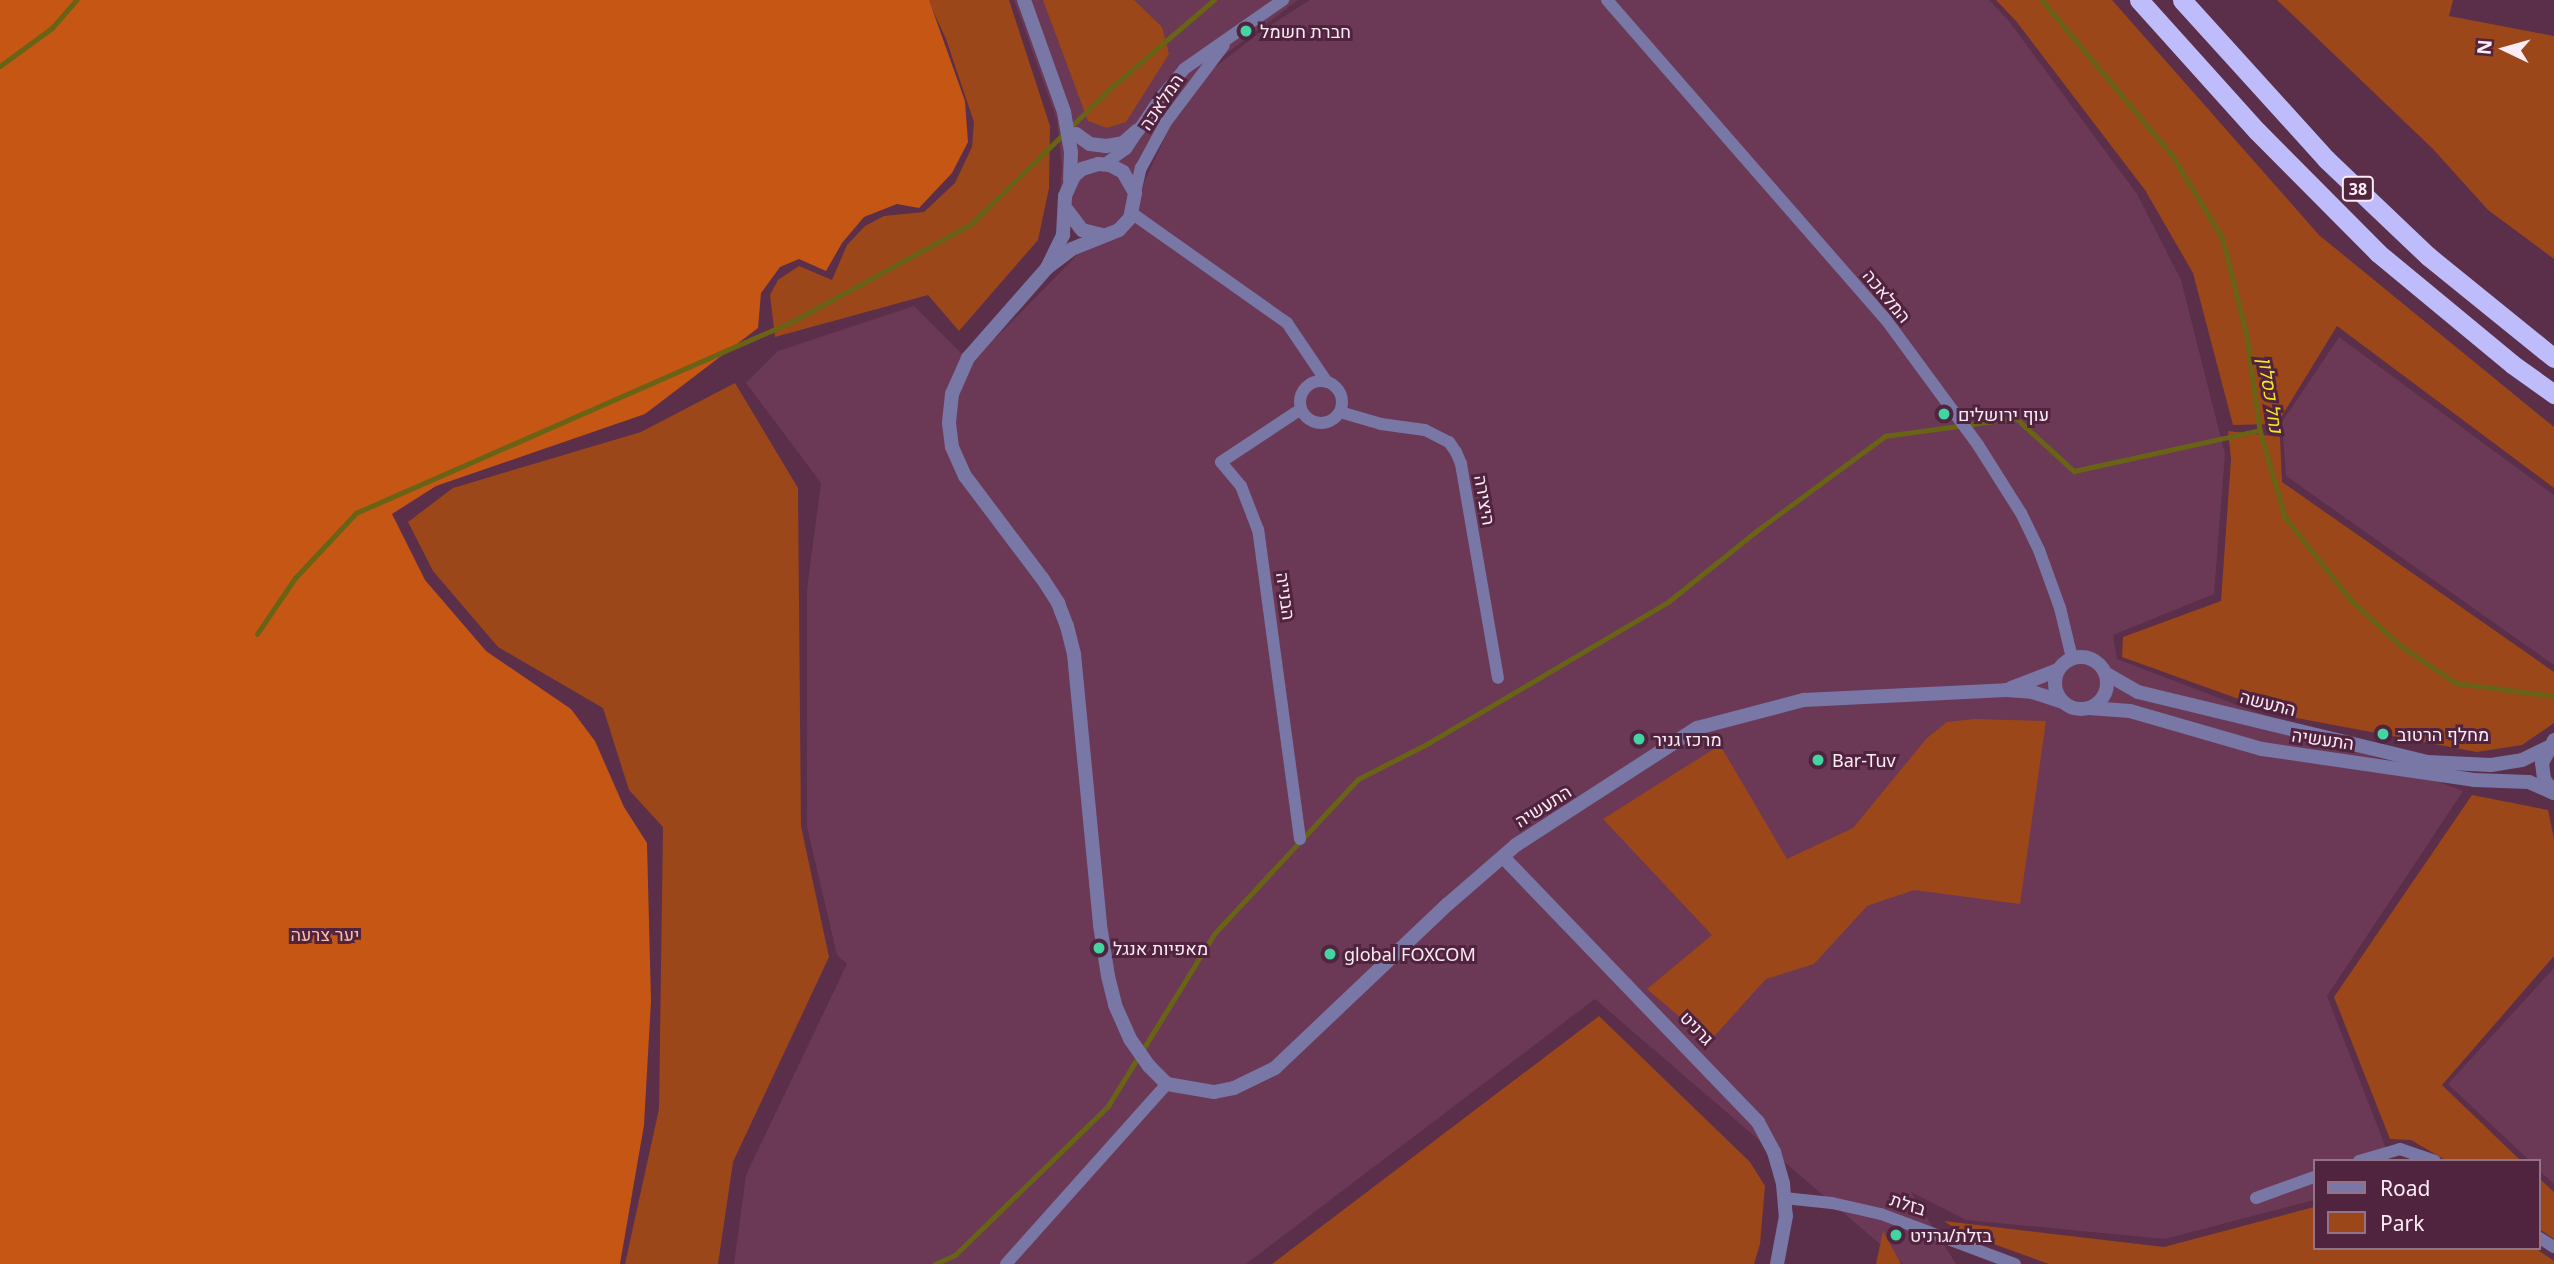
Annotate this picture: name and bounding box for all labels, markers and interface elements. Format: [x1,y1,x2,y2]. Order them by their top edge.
north arrow [2470,14,2540,84]
place label: חברת חשמל [1260,20,1351,42]
marker: חברת חשמל [1238,23,1254,39]
text: N [2470,38,2498,56]
street label: המלאכה [1134,70,1188,134]
road number: 38 [2340,176,2376,202]
street label: המלאכה [1858,265,1916,327]
water label: נחל כסלון [2253,356,2287,434]
place label: עוף ירושלים [1958,403,2049,425]
marker: עוף ירושלים [1936,406,1952,422]
street label: היצירה [1470,473,1500,527]
street label: הבנייה [1272,571,1300,621]
street label: התעשה [2238,686,2298,720]
place label: מחלף הרטוב [2397,723,2489,745]
street label: התעשיה [2291,724,2355,754]
marker: מחלף הרטוב [2375,726,2391,742]
place label: מרכז גניר [1653,728,1722,750]
marker: מרכז גניר [1631,731,1647,747]
place label: Bar-Tuv [1832,749,1896,771]
marker: Bar-Tuv [1810,752,1826,768]
street label: התעשיה [1511,780,1575,832]
park label: יער צרעה [290,923,360,945]
place label: מאפיות אנגל [1113,937,1208,959]
marker: מאפיות אנגל [1091,940,1107,956]
place label: global FOXCOM [1344,943,1476,965]
marker: global FOXCOM [1322,946,1338,962]
street label: גרניט [1676,1007,1718,1049]
legend [2312,1159,2540,1250]
text: Road [2380,1174,2430,1202]
street label: בזלת [1887,1188,1929,1220]
text: Park [2380,1209,2424,1237]
place label: בזלת/גרניט [1910,1224,1992,1246]
marker: בזלת/גרניט [1888,1227,1904,1243]

